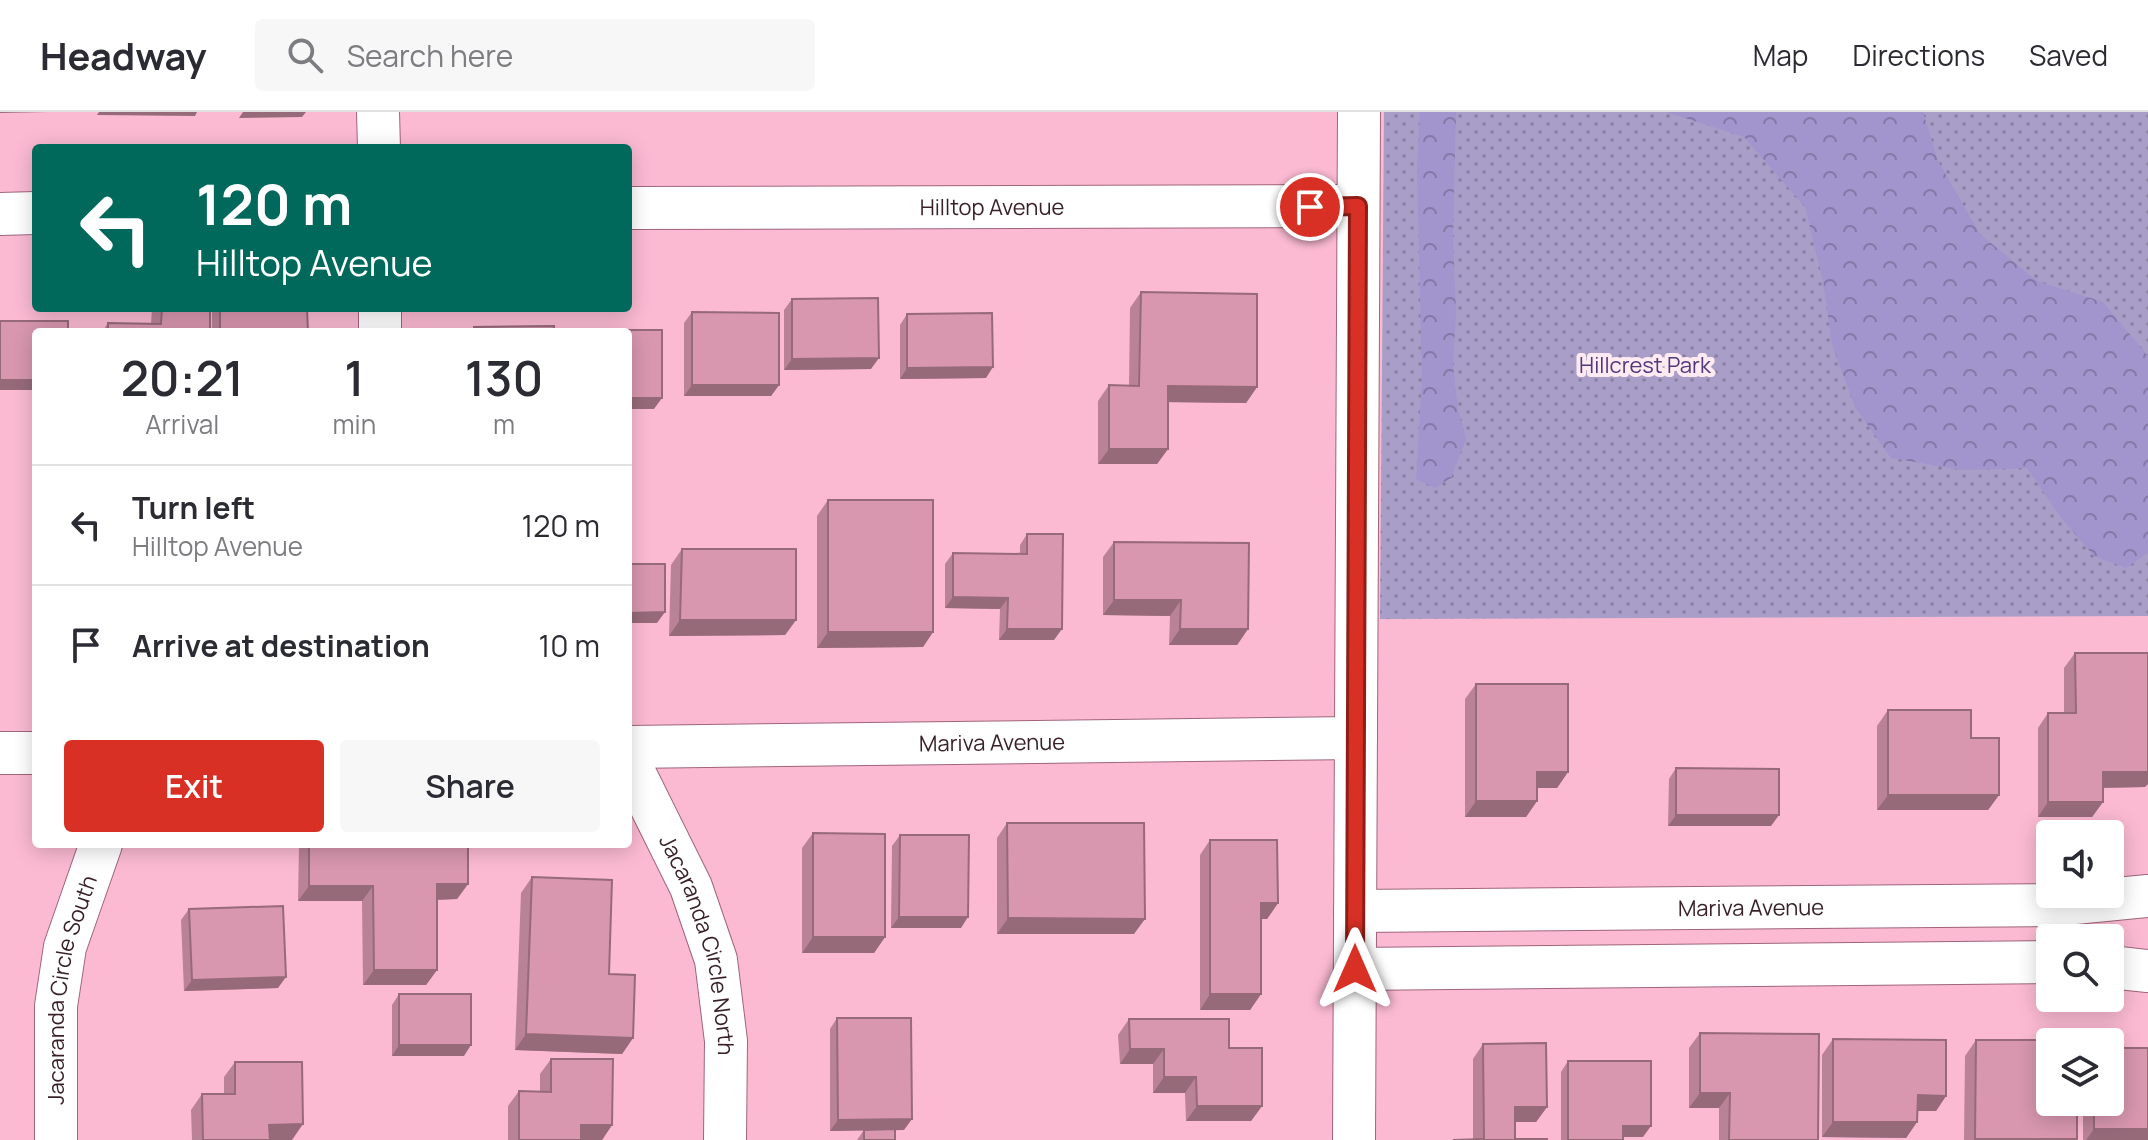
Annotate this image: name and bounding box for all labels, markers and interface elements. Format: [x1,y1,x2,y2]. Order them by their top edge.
search box [255,19,815,91]
text: Headway [40,29,207,81]
icon: search [283,33,327,77]
text: Search here [347,35,513,76]
text: Map [1753,36,1808,74]
text: Directions [1852,36,1985,74]
text: Saved [2029,36,2108,74]
text: 120 m [196,165,352,242]
pin [1276,173,1344,241]
icon: left [64,176,168,280]
icon: arrive [1288,185,1332,229]
street label: Hilltop Avenue [920,192,1065,222]
text: Hilltop Avenue [196,238,433,287]
text: 20:21 [121,345,244,410]
text: 1 [344,345,364,410]
text: 130 [465,345,543,410]
park label: Hillcrest Park [1579,350,1712,380]
text: Arrival [145,406,219,442]
text: min [333,406,376,442]
text: m [493,406,515,442]
text: Turn left [132,487,255,528]
icon: left [64,503,108,547]
text: 120 m [521,505,600,546]
text: Hilltop Avenue [132,528,303,564]
icon: arrive [64,623,108,667]
text: Arrive at destination [132,625,430,666]
text: 10 m [539,625,600,666]
street label: Mariva Avenue [919,727,1065,758]
button: Exit [64,740,324,832]
button: Share [340,740,600,832]
map controls [2036,820,2124,1116]
button: sound [2036,820,2124,908]
street label: Jacaranda Circle North [652,829,741,1056]
street label: Jacaranda Circle South [41,871,104,1105]
street label: Mariva Avenue [1678,892,1824,923]
button: search [2036,924,2124,1012]
position arrow [1313,927,1397,1011]
button: layers [2036,1028,2124,1116]

